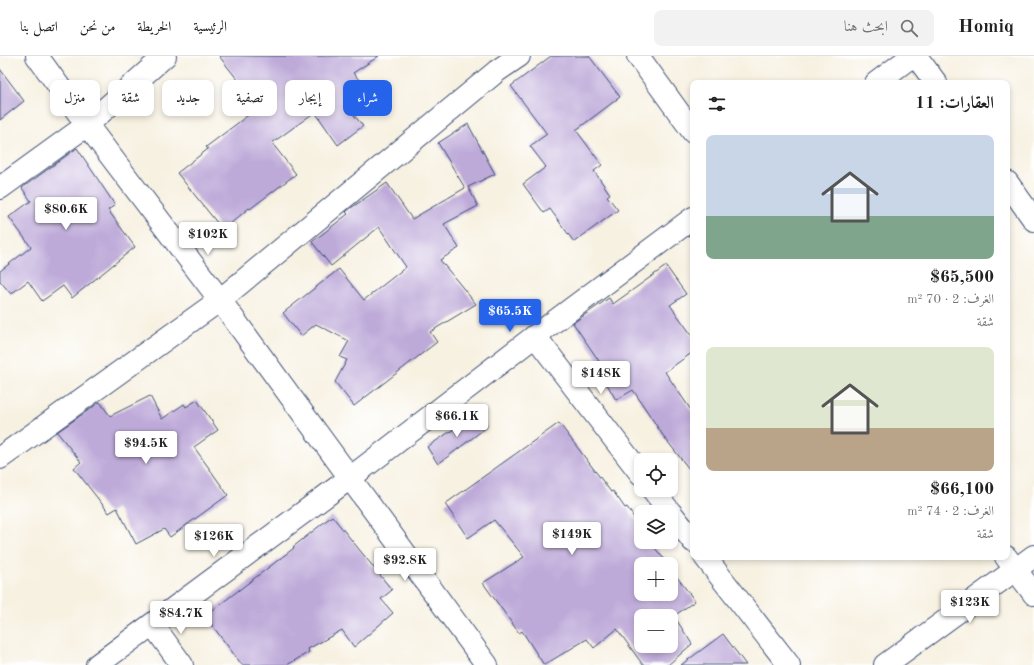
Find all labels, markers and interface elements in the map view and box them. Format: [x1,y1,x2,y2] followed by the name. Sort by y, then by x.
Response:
[654,10,934,46] search box
[898,17,920,39] icon: search
[958,18,1014,37] text: Homiq
[20,20,58,34] text: اتصل بنا
[80,20,115,34] text: من نحن
[137,20,171,34] text: الخريطة
[193,20,227,34] text: الرئيسية
[844,20,888,35] text: ابحث هنا
[50,80,100,116] chip: منزل
[108,80,154,116] chip: شقة
[162,80,214,116] chip: جديد
[222,80,277,116] chip: تصفية
[285,80,335,116] chip: إيجار
[343,80,392,116] chip: شراء
[706,93,728,115] icon: filters
[915,95,994,112] text: العقارات: 11
[814,161,886,233] icon: home
[33,197,99,231] pin: $80.6K
[44,203,88,216] text: $80.6K
[180,222,236,256] pin: $102K
[188,228,228,241] text: $102K
[930,269,994,286] text: $65,500
[907,293,994,306] text: الغرف: 2 · 70 m²
[477,299,543,333] pin: $65.5K
[488,305,532,318] text: $65.5K
[977,316,994,329] text: شقة
[573,361,629,395] pin: $148K
[581,367,621,380] text: $148K
[814,373,886,445] icon: home
[424,404,490,438] pin: $66.1K
[435,410,479,423] text: $66.1K
[113,431,179,465] pin: $94.5K
[124,437,168,450] text: $94.5K
[634,453,678,653] map controls
[634,453,678,497] button: locate
[930,481,994,498] text: $66,100
[634,505,678,549] button: layers
[907,505,994,518] text: الغرف: 2 · 74 m²
[544,522,600,556] pin: $149K
[186,524,242,558] pin: $126K
[552,528,592,541] text: $149K
[977,528,994,541] text: شقة
[194,530,234,543] text: $126K
[372,548,438,582] pin: $92.8K
[383,554,427,567] text: $92.8K
[634,557,678,601] button: +
[942,590,998,624] pin: $123K
[950,596,990,609] text: $123K
[148,601,214,635] pin: $84.7K
[159,607,203,620] text: $84.7K
[634,609,678,653] button: −

